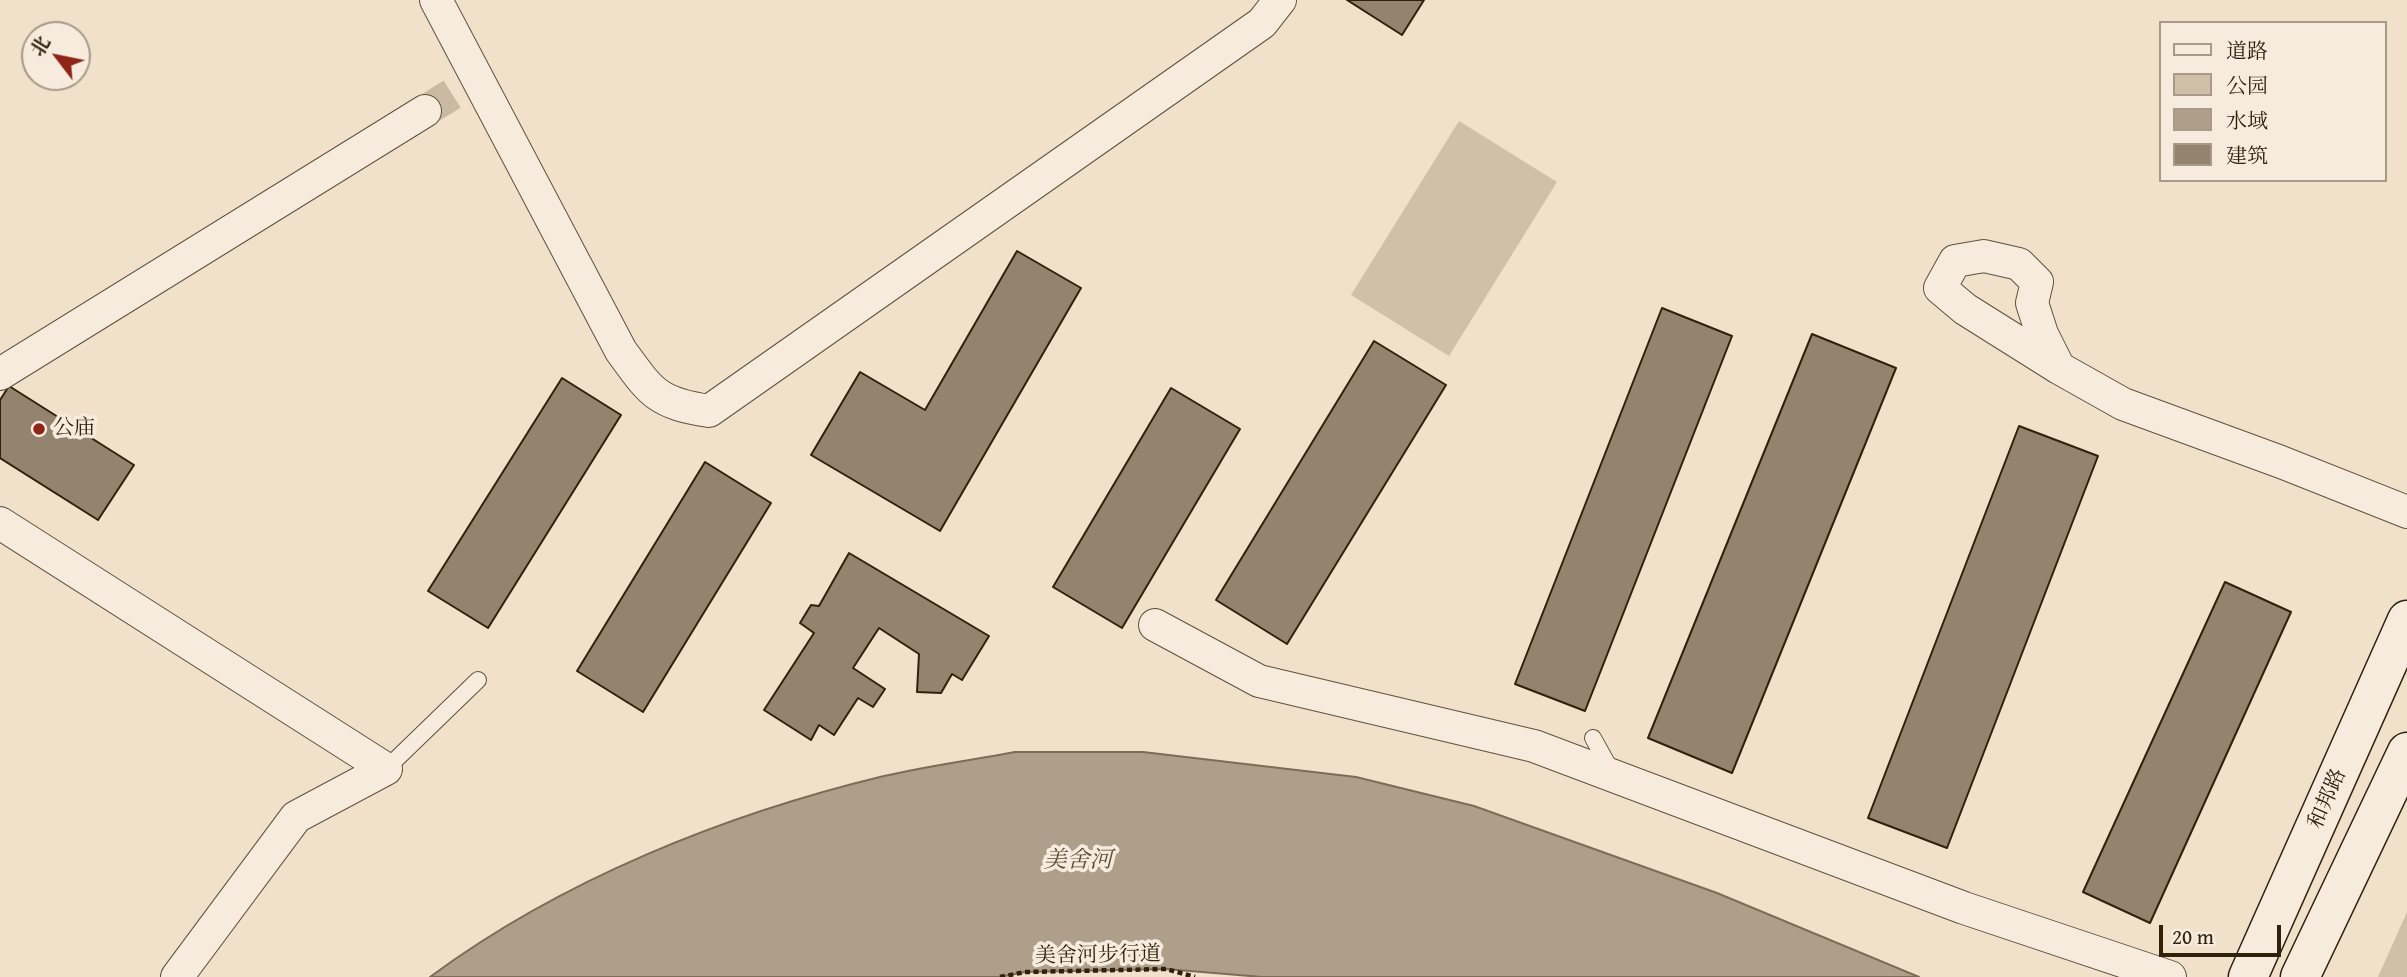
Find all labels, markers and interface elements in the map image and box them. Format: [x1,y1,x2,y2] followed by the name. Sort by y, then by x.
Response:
[21,21,91,91] north arrow
[2158,21,2386,182] legend
[23,30,57,61] text: 北
[2226,35,2268,66] text: 道路
[2226,70,2268,101] text: 公园
[2226,105,2268,136] text: 水域
[2226,140,2268,171] text: 建筑
[53,416,95,442] place label: 公庙
[31,421,47,437] marker: 公庙
[2304,765,2352,833] street label: 和邦路
[1044,847,1112,875] water label: 美舍河
[2162,911,2284,955] scale bar
[2172,921,2214,952] text: 20 m
[1035,942,1161,970] street label: 美舍河步行道

